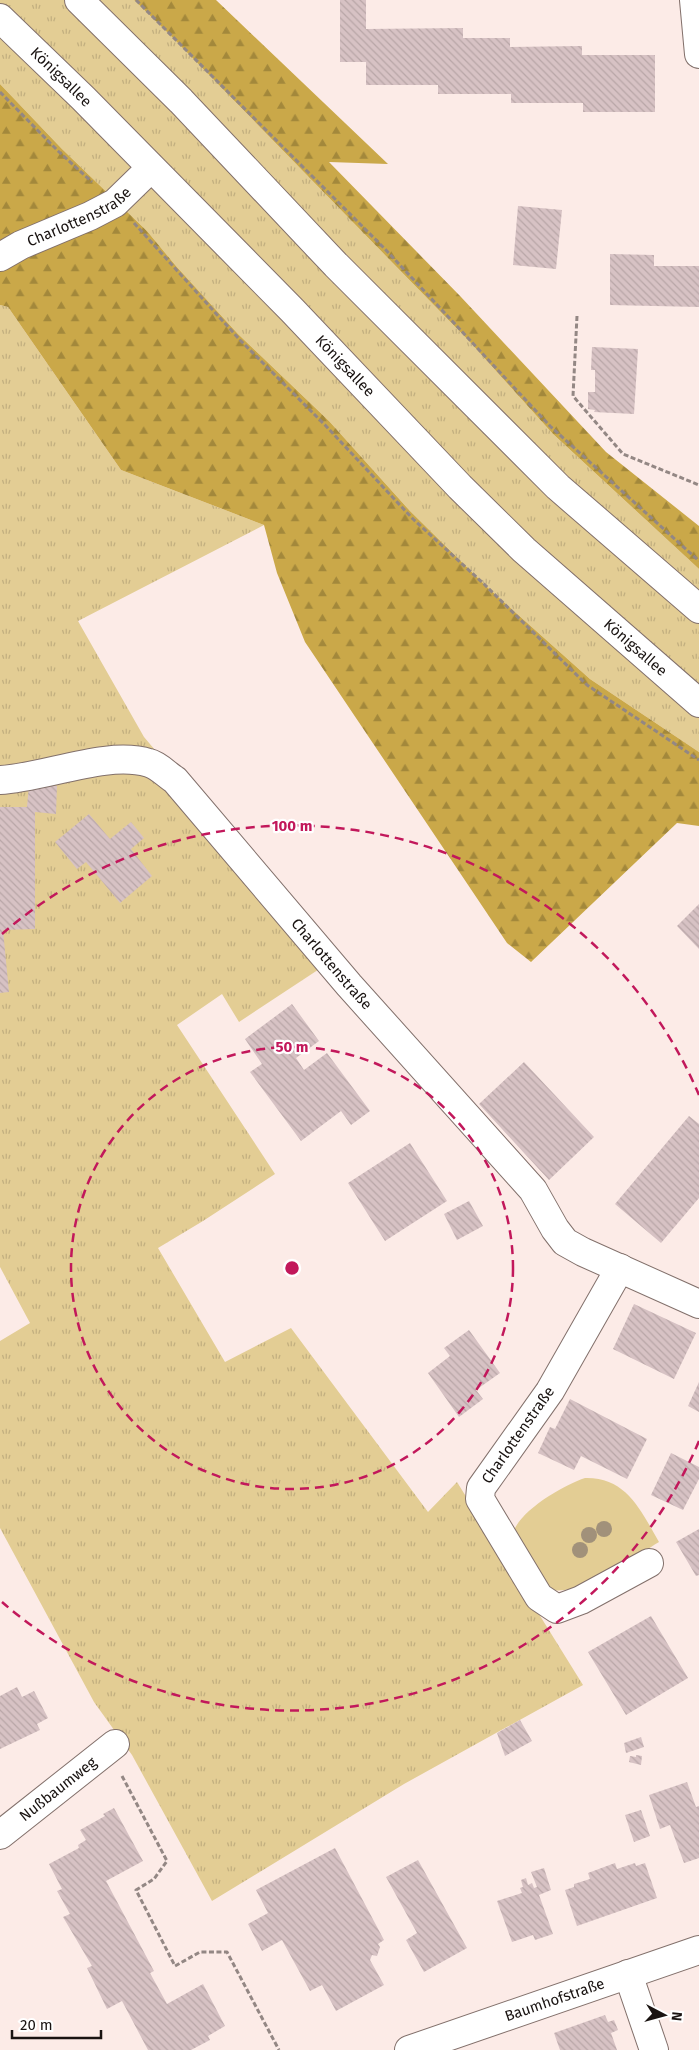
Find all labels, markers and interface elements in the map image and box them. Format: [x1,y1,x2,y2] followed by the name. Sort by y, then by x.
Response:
[27,43,96,111] street label: Königsallee
[24,183,135,250] street label: Charlottenstraße
[312,331,378,400] street label: Königsallee
[600,615,671,680] street label: Königsallee
[272,817,312,835] text: 100 m
[287,915,376,1013] street label: Charlottenstraße
[275,1038,309,1056] text: 50 m
[283,1259,301,1277] centre of rings
[478,1383,558,1487] street label: Charlottenstraße
[16,1753,100,1825] street label: Nußbaumweg
[502,1974,607,2025] street label: Baumhofstraße
[639,1990,689,2040] north arrow
[12,2008,101,2040] scale bar
[667,2011,685,2022] text: N
[20,2016,53,2034] text: 20 m

